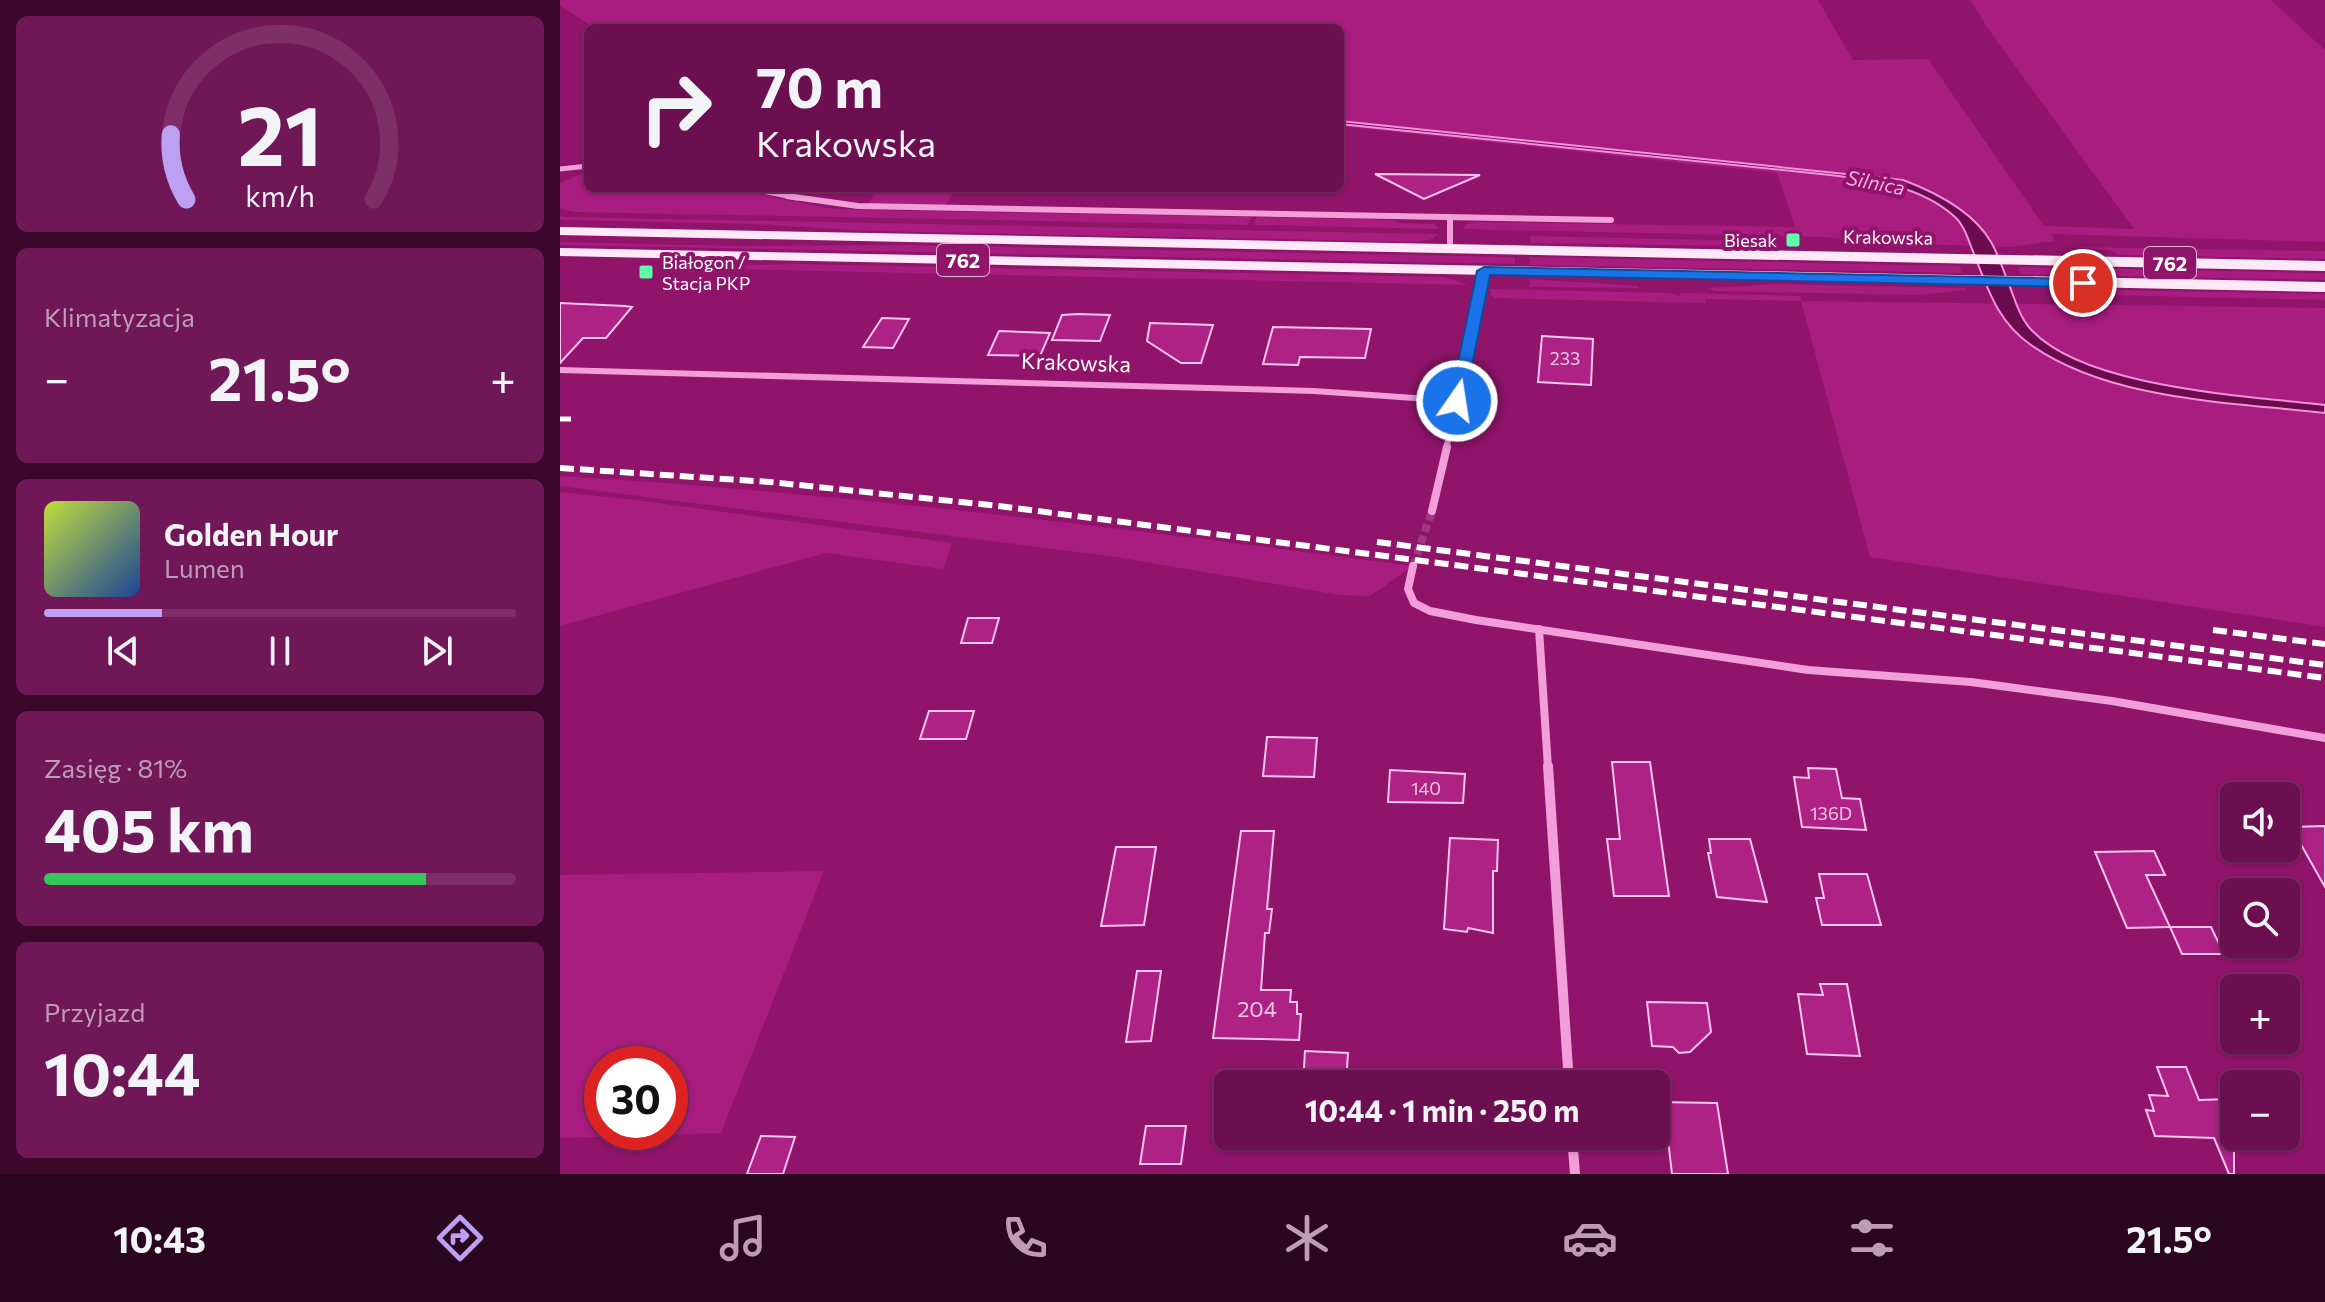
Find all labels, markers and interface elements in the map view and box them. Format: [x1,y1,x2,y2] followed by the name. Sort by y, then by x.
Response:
[756,51,883,120] text: 70 m
[624,56,728,160] icon: right
[238,80,322,182] text: 21
[756,120,936,164] text: Krakowska
[1845,165,1907,199] water label: Silnica
[245,178,315,213] text: km/h
[1843,225,1933,249] street label: Krakowska
[1724,229,1777,251] place label: Biesak
[1784,231,1802,249] marker: Biesak
[937,244,989,276] road number: 762
[2144,247,2196,279] road number: 762
[2049,249,2117,317] pin
[662,251,750,294] place label: Białogon / Stacja PKP
[2061,261,2105,305] icon: arrive
[637,263,655,281] marker: Białogon / Stacja PKP
[44,301,195,332] text: Klimatyzacja
[208,340,351,413] text: 21.5°
[1021,347,1131,377] street label: Krakowska
[1550,347,1580,369] house number: 233
[44,350,69,404] text: −
[490,350,516,404] text: +
[1415,359,1499,443] position arrow
[164,515,338,552] text: Golden Hour
[164,552,245,583] text: Lumen
[101,629,145,673] icon: previous
[258,629,302,673] icon: pause
[415,629,459,673] icon: next
[44,752,187,783] text: Zasięg · 81%
[1411,777,1441,799] house number: 140
[2220,782,2300,1150] map controls
[2220,782,2300,862] button: sound
[44,791,254,864] text: 405 km
[1810,802,1852,824] house number: 136D
[2220,878,2300,958] button: search
[2220,974,2300,1054] button: +
[1237,995,1277,1022] house number: 204
[44,996,145,1027] text: Przyjazd
[44,1035,201,1108] text: 10:44
[584,1046,688,1150] speed limit sign: 30
[2220,1070,2300,1150] button: −
[1305,1091,1579,1128] text: 10:44 · 1 min · 250 m
[432,1210,488,1266] icon: directions
[715,1210,771,1266] icon: music
[997,1210,1053,1266] icon: phone
[1279,1210,1335,1266] icon: climate
[1562,1210,1618,1266] icon: car
[1844,1210,1900,1266] icon: filters
[113,1216,206,1260] text: 10:43
[2126,1216,2212,1260] text: 21.5°

